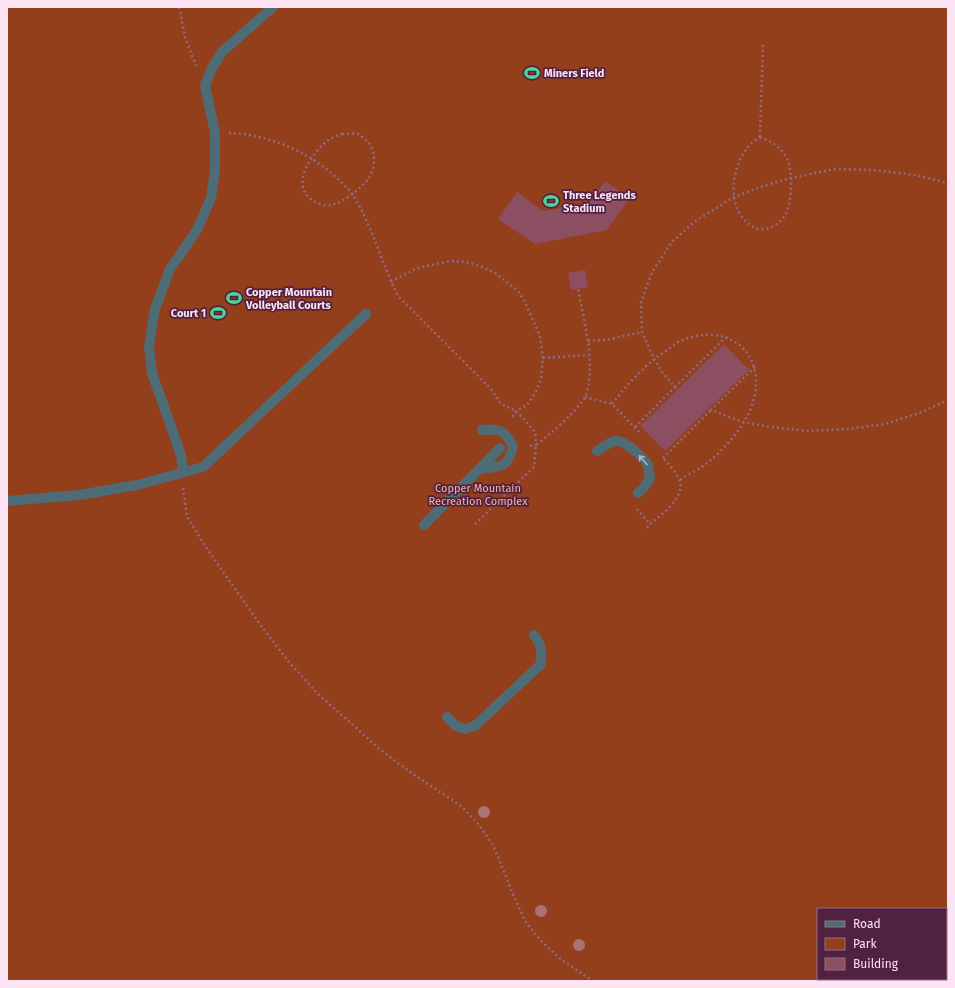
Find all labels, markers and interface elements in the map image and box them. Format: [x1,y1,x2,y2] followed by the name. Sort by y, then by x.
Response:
[523,64,541,82] sports icon: Miners Field
[544,67,604,80] place label: Miners Field
[563,189,636,215] place label: Three Legends Stadium
[542,192,560,210] sports icon: Three Legends Stadium
[245,286,332,312] place label: Copper Mountain Volleyball Courts
[225,289,243,307] sports icon: Copper Mountain Volleyball Courts
[209,304,227,322] sports icon: Court 1
[171,307,206,320] place label: Court 1
[638,455,648,465] one-way arrow
[428,482,528,508] park label: Copper Mountain Recreation Complex
[817,908,947,980] legend
[853,917,881,931] text: Road
[853,937,877,951] text: Park
[853,957,899,971] text: Building

